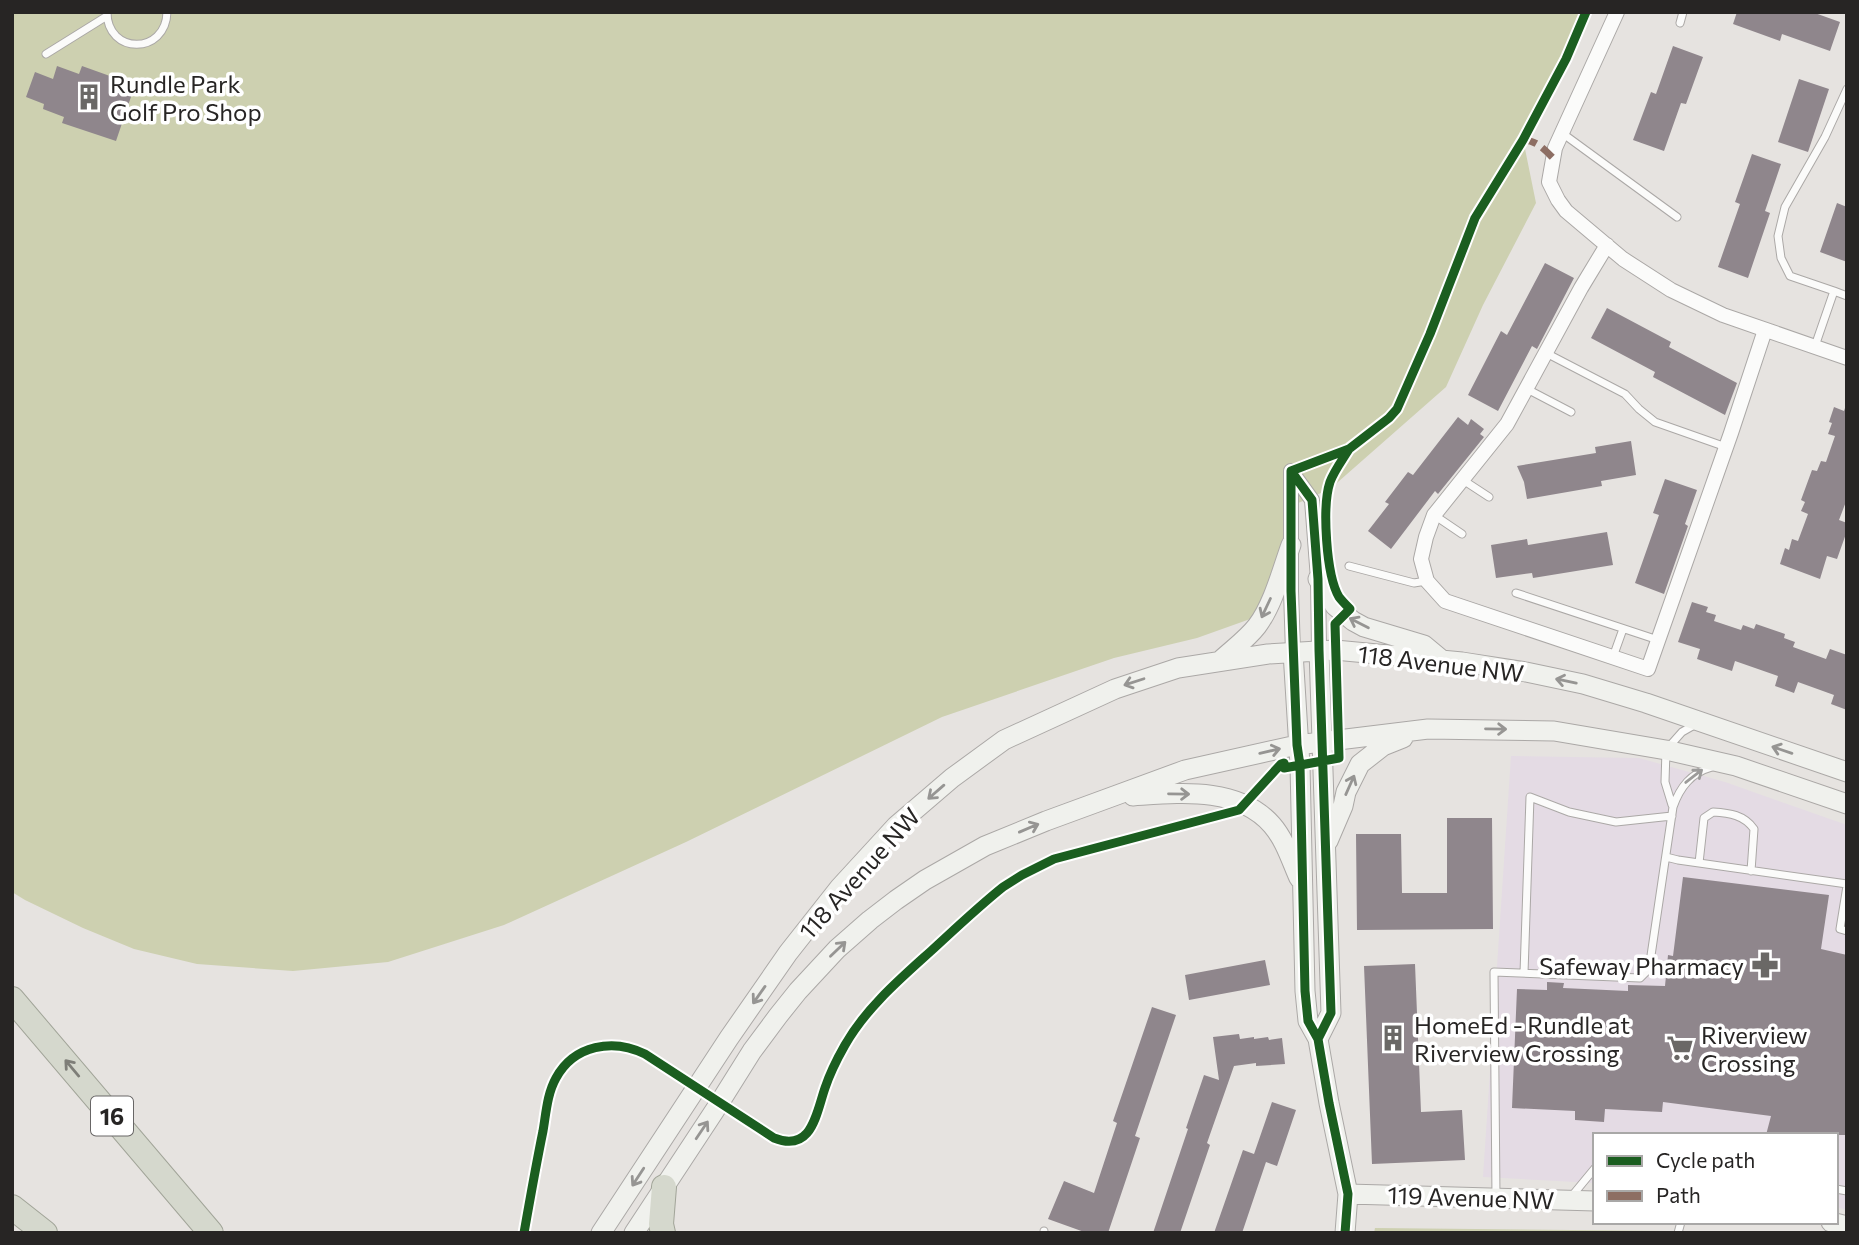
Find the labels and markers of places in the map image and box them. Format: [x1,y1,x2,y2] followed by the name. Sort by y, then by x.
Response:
[110,69,262,126] place label: Rundle Park Golf Pro Shop
[74,82,104,112] building icon: Rundle Park Golf Pro Shop
[1750,950,1780,980] pharmacy icon: Safeway Pharmacy
[1539,951,1744,980] place label: Safeway Pharmacy
[1414,1010,1630,1067] place label: HomeEd - Rundle at Riverview Crossing
[1701,1020,1807,1077] place label: Riverview Crossing
[1378,1023,1408,1053] building icon: HomeEd - Rundle at Riverview Crossing
[1665,1033,1695,1063] supermarket icon: Riverview Crossing

